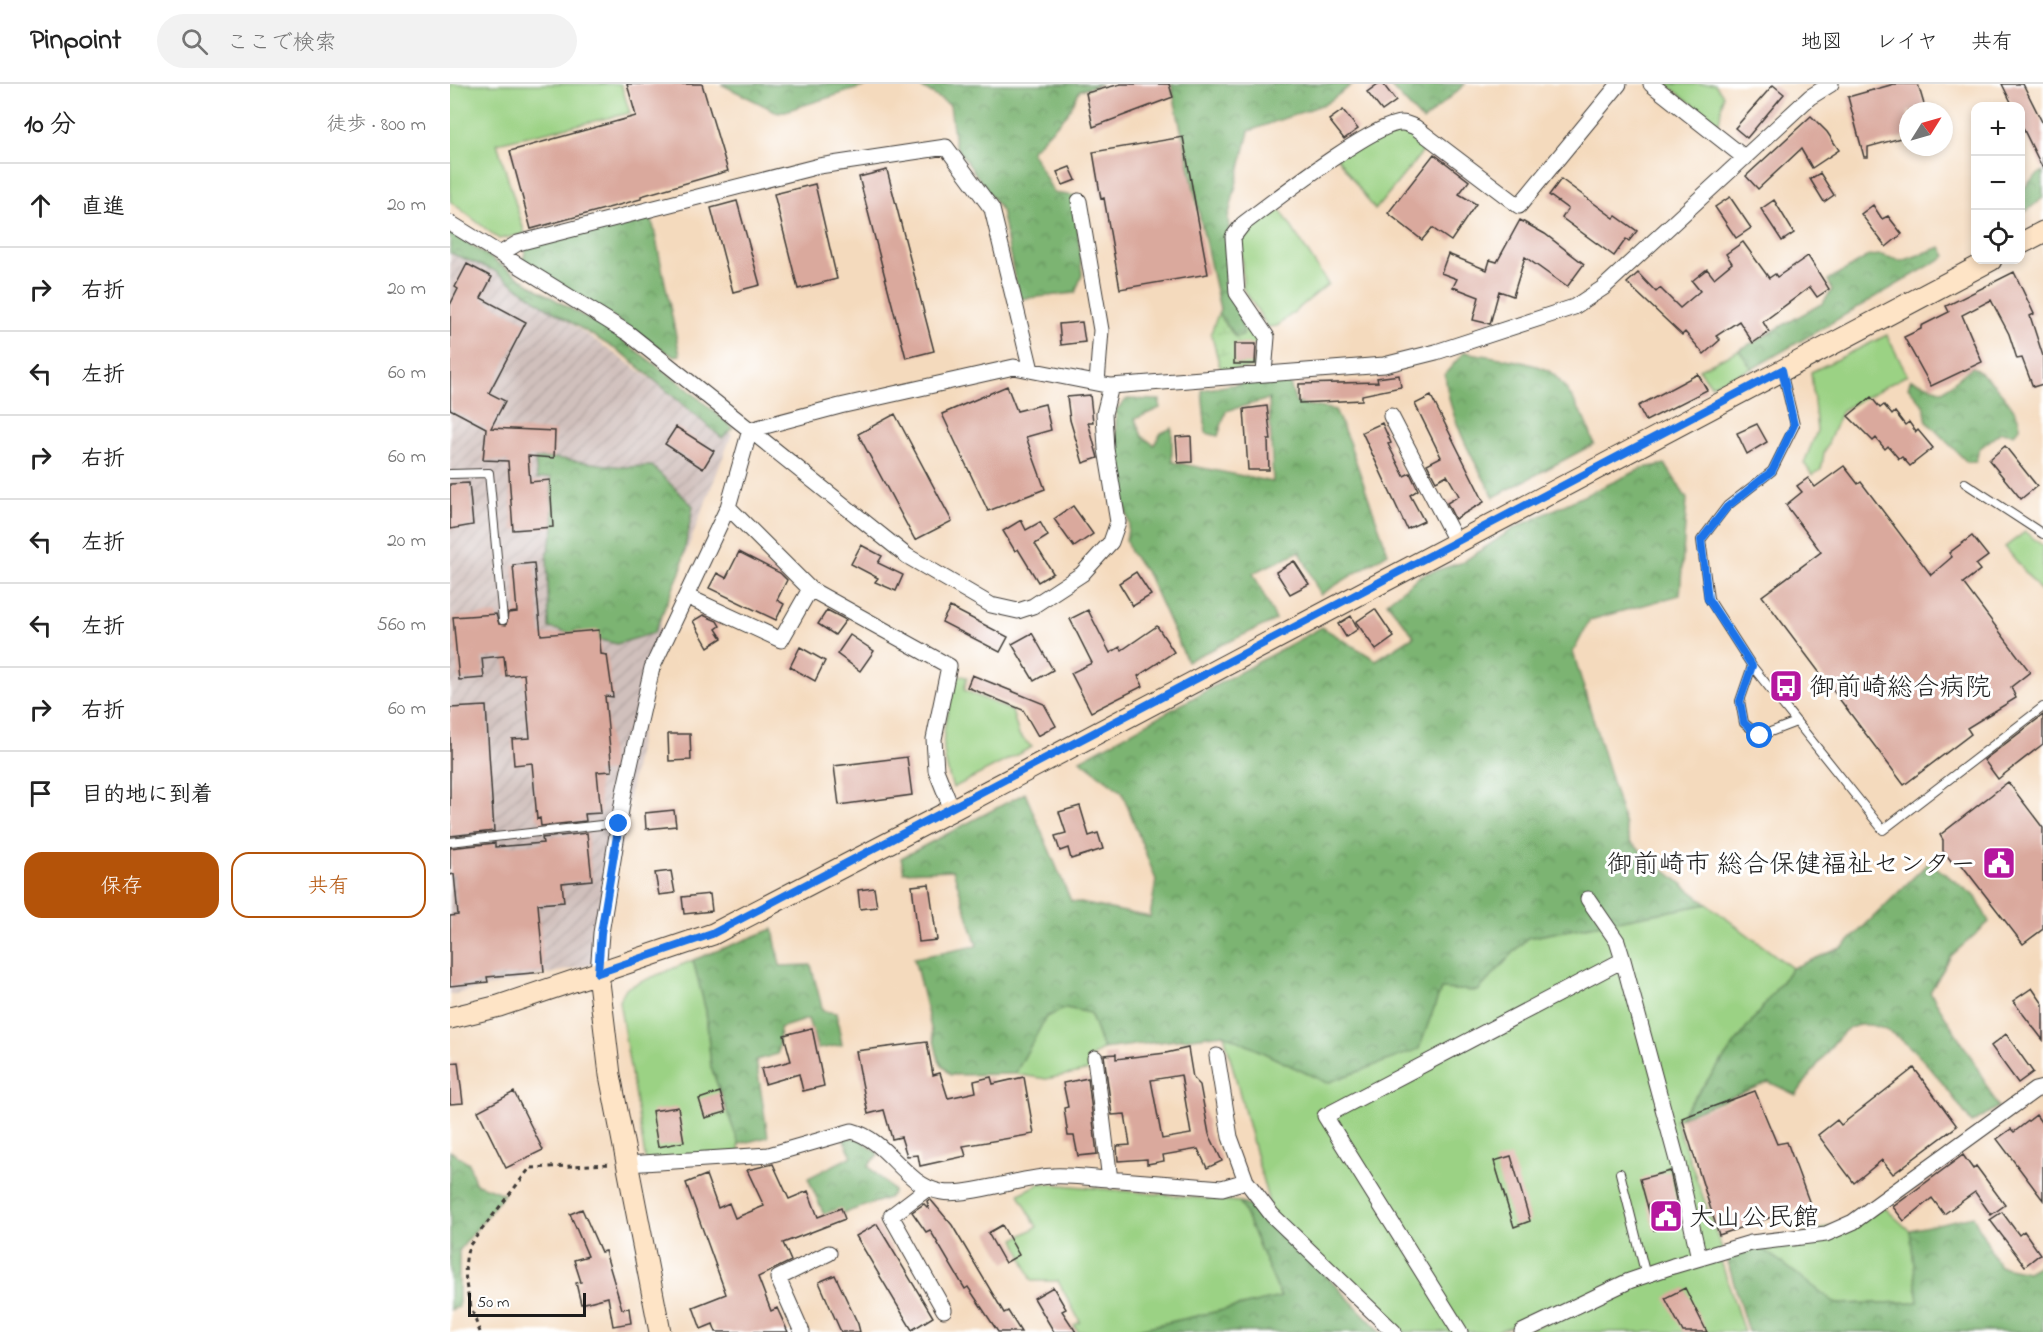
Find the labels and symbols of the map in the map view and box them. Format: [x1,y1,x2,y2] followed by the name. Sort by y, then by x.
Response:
[1899,102,1953,156] north arrow
[1768,668,1804,704] bus stop icon: 御前崎総合病院
[1809,670,1991,708] place label: 御前崎総合病院
[1746,722,1772,748] route start
[605,810,631,836] route end
[1981,845,2017,881] public building icon: 御前崎市 総合保健福祉センター
[1607,847,1976,885] place label: 御前崎市 総合保健福祉センター
[1648,1198,1684,1234] public building icon: 大山公民館
[1689,1200,1819,1238] place label: 大山公民館
[468,1290,586,1318] scale bar

